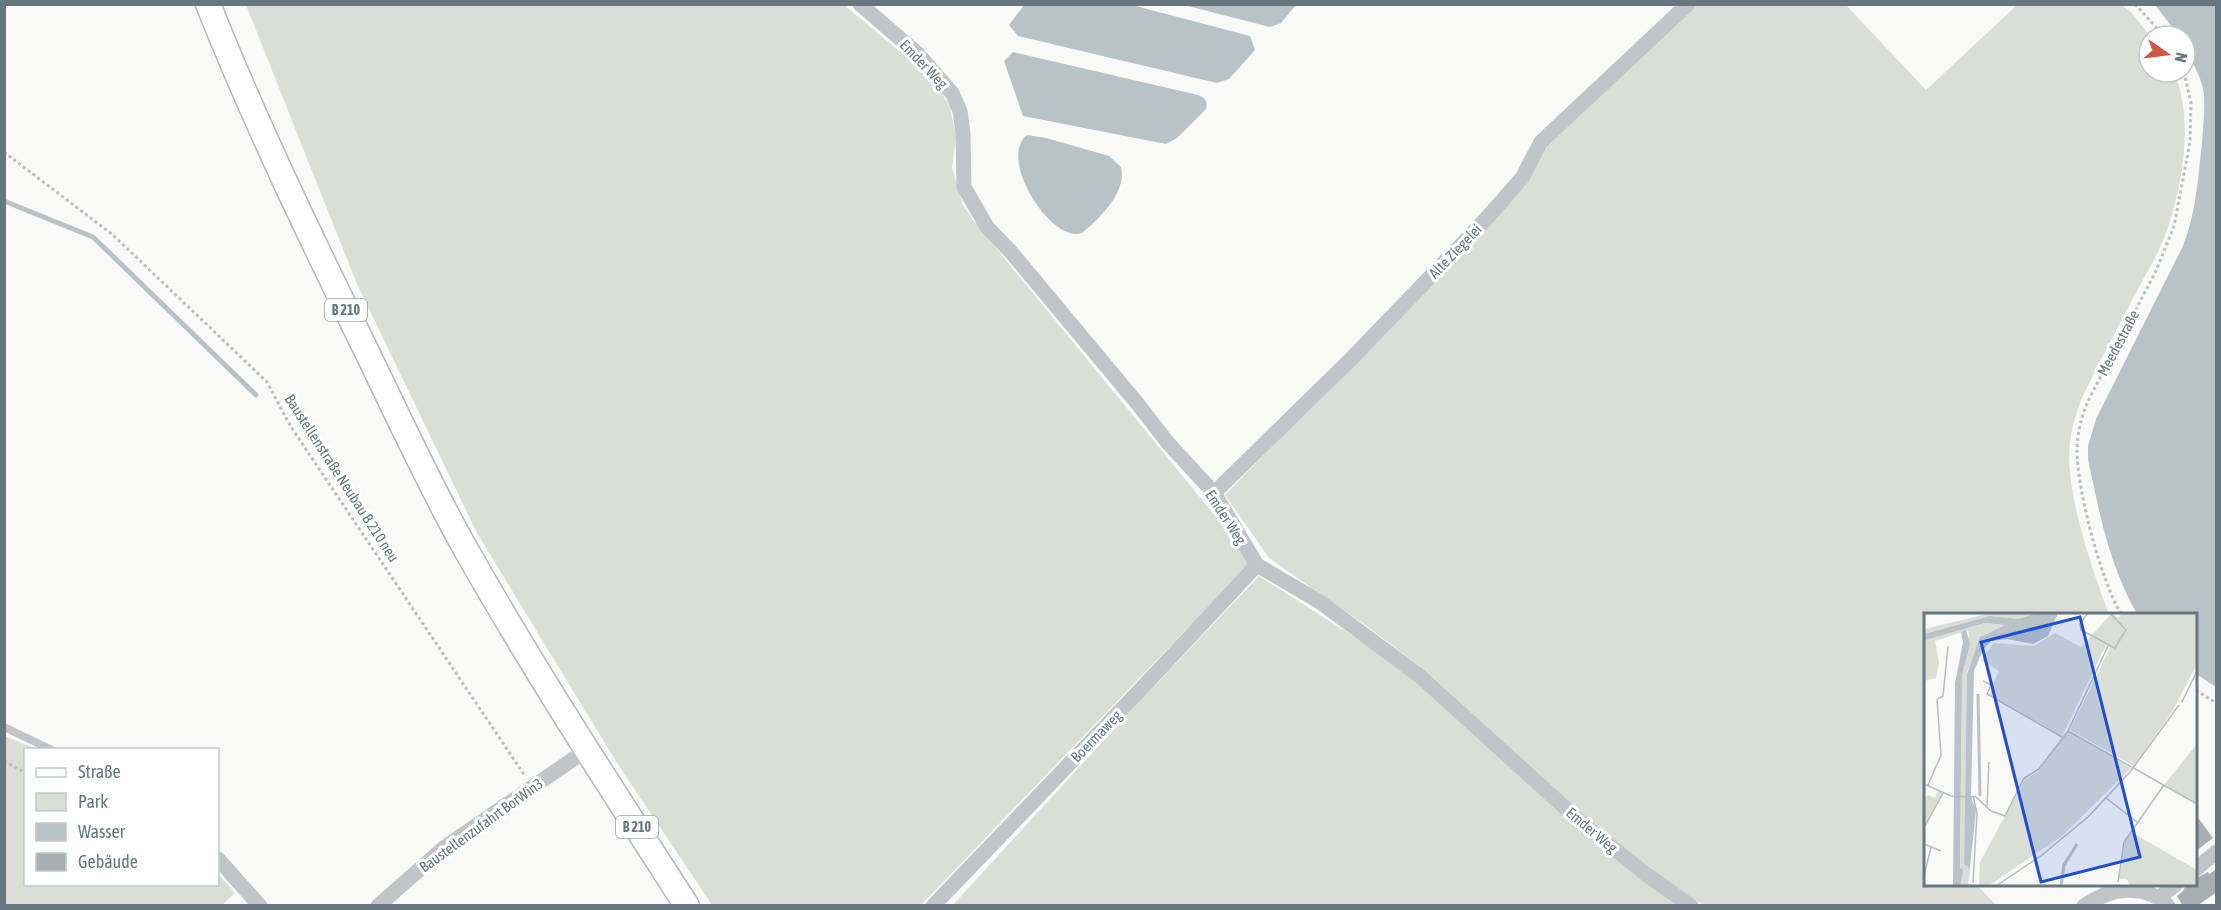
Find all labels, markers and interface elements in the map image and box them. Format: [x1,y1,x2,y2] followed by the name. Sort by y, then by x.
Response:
[2137,24,2197,84] north arrow
[897,36,952,92] street label: Emder Weg
[2172,51,2191,64] text: N
[1425,220,1485,282] street label: Alte Ziegelei
[325,299,367,321] road number: B 210
[2094,307,2142,379] street label: Meedestraße
[281,391,403,565] street label: Baustellenstraße Neubau B 210 neu
[1202,487,1250,548] street label: Emder Weg
[1924,613,2197,886] inset map
[1067,706,1125,765] street label: Boermaweg
[24,748,219,886] legend
[78,761,121,782] text: Straße
[416,775,546,875] street label: Baustellenzufahrt BorWin3
[78,791,108,812] text: Park
[1563,804,1621,857] street label: Emder Weg
[616,816,658,838] road number: B 210
[78,821,126,842] text: Wasser
[78,851,138,872] text: Gebäude

